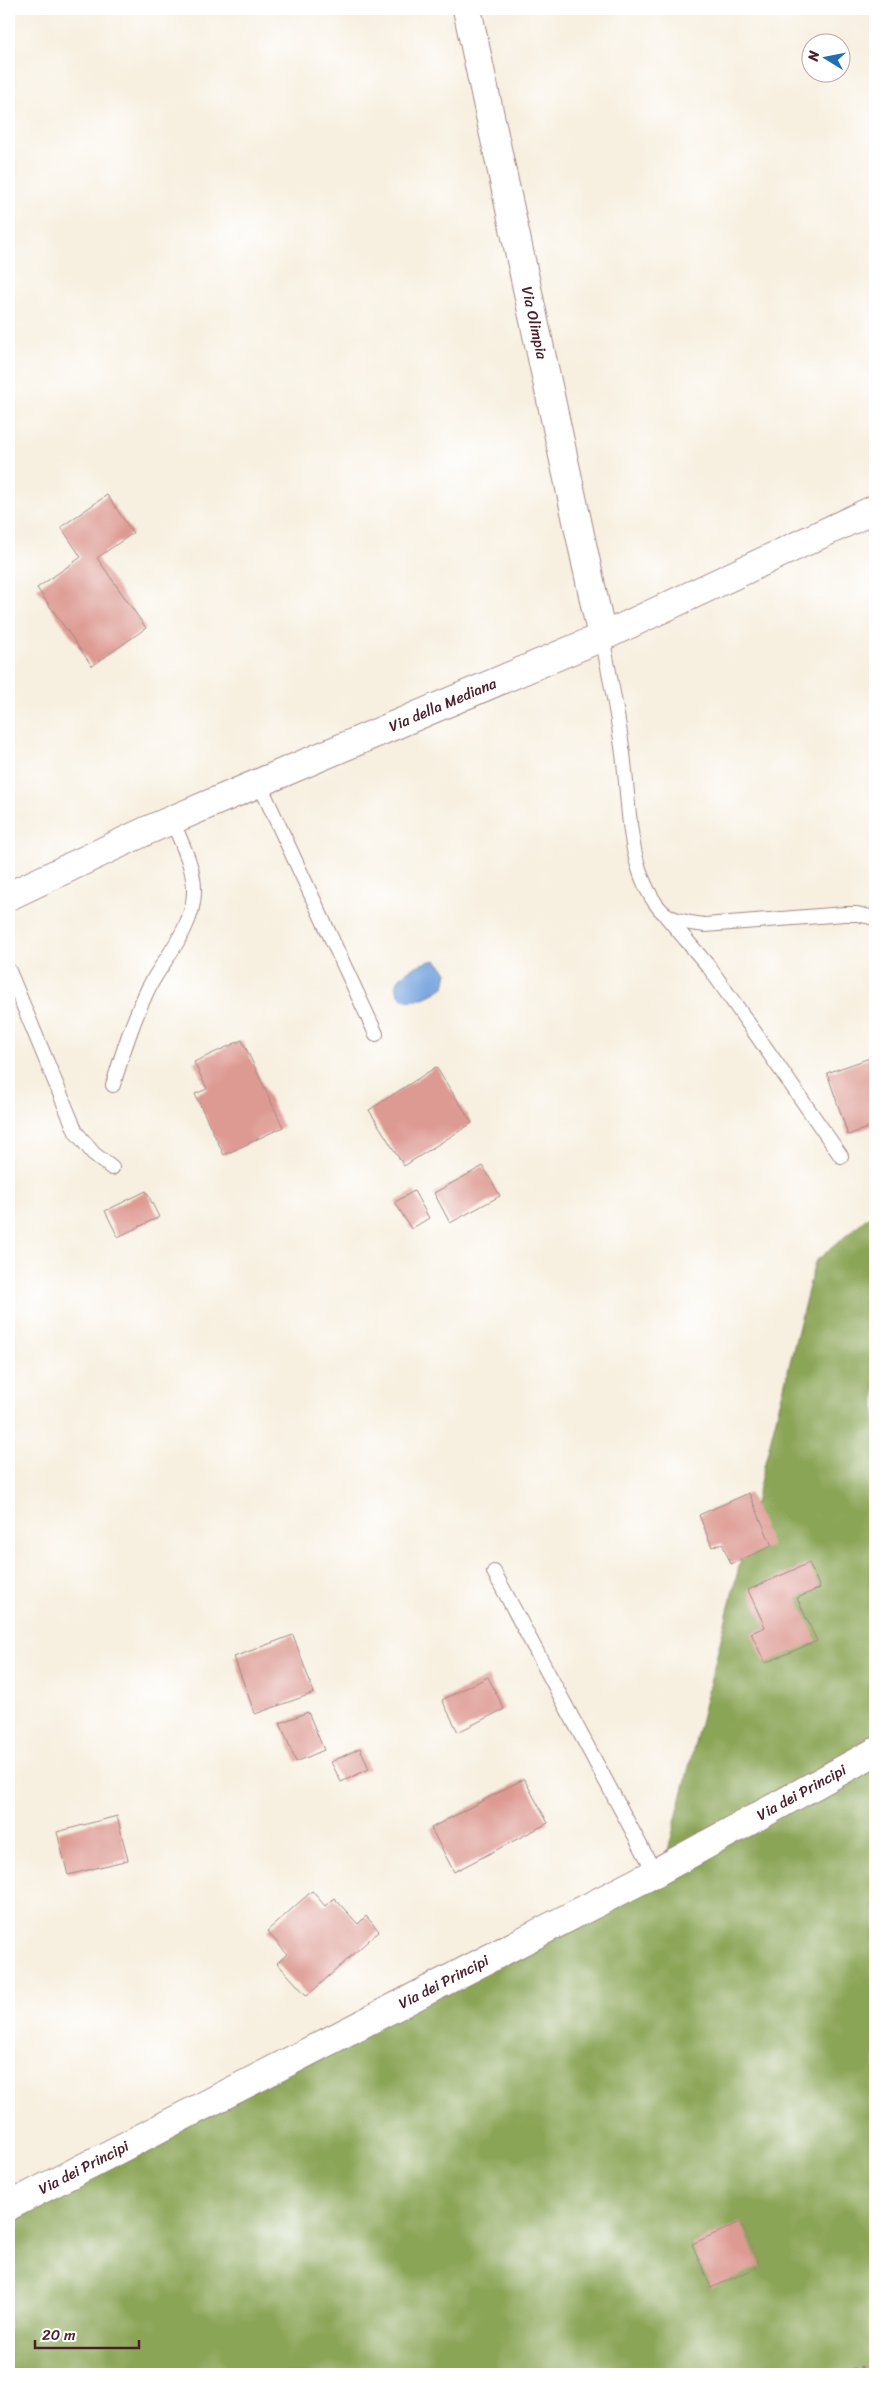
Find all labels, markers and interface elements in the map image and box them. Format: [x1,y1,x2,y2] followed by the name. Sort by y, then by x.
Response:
[802,32,852,82] north arrow
[800,49,827,64] text: N
[514,284,555,362] street label: Via Olimpia
[385,670,501,739] street label: Via della Mediana
[752,1757,852,1828] street label: Via dei Principi
[394,1947,494,2016] street label: Via dei Principi
[34,2133,134,2202] street label: Via dei Principi
[35,2318,139,2350] scale bar
[42,2322,76,2348] text: 20 m

